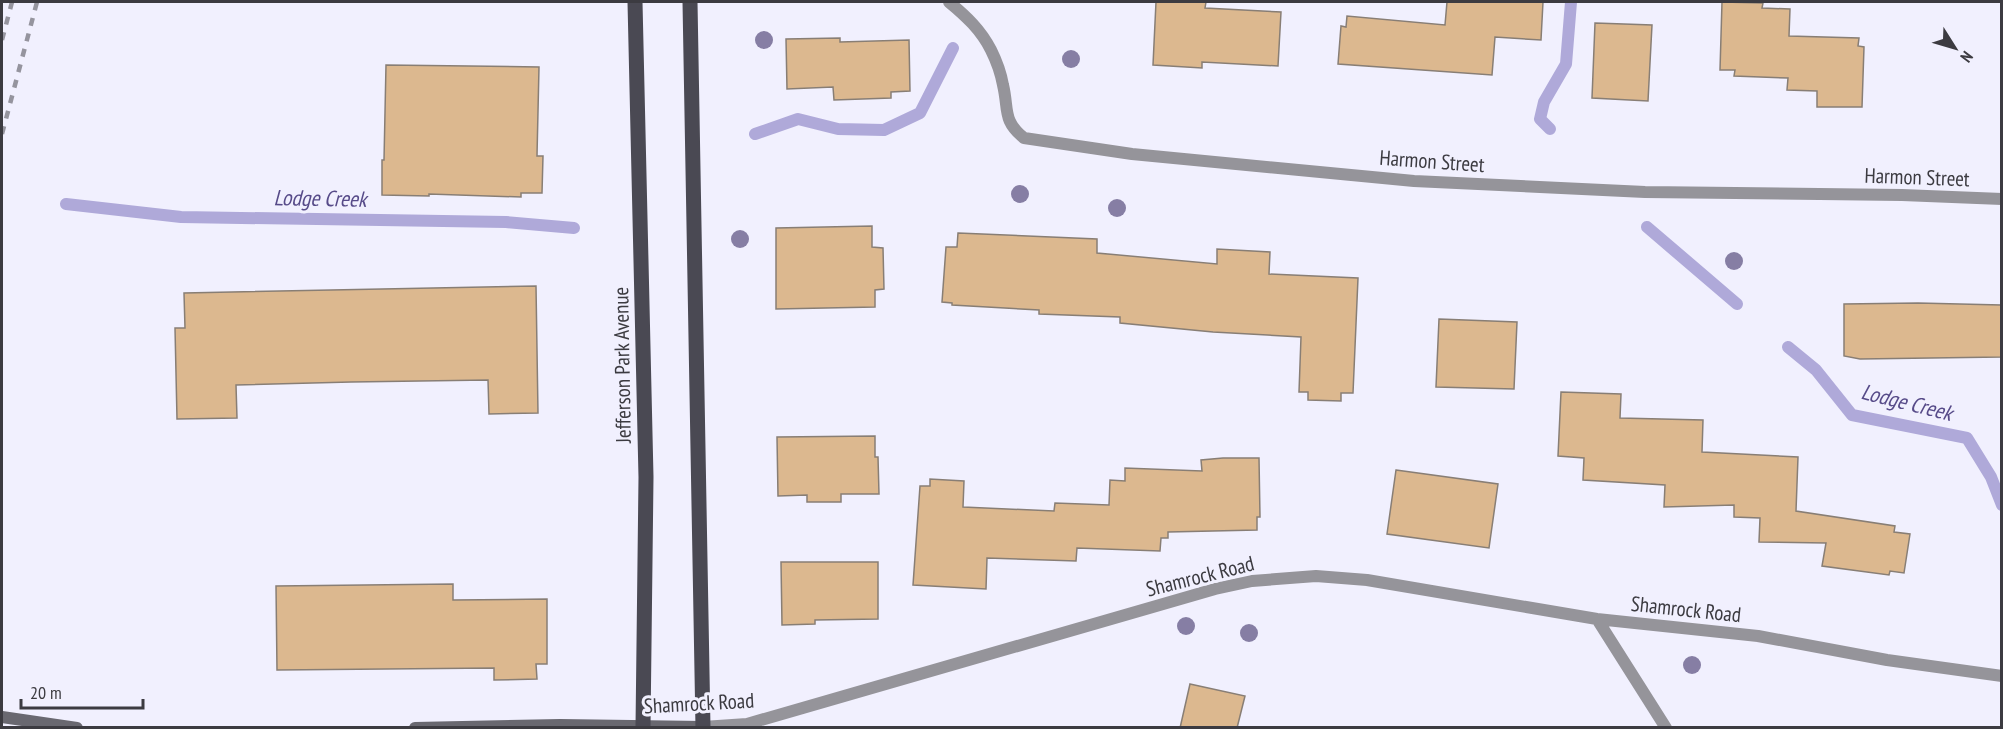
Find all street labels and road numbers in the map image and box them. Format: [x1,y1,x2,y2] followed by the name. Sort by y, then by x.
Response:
[1379,144,1486,178] street label: Harmon Street
[1864,162,1970,192] street label: Harmon Street
[607,287,637,444] street label: Jefferson Park Avenue
[1143,550,1257,602] street label: Shamrock Road
[1630,590,1742,628] street label: Shamrock Road
[643,687,755,719] street label: Shamrock Road

